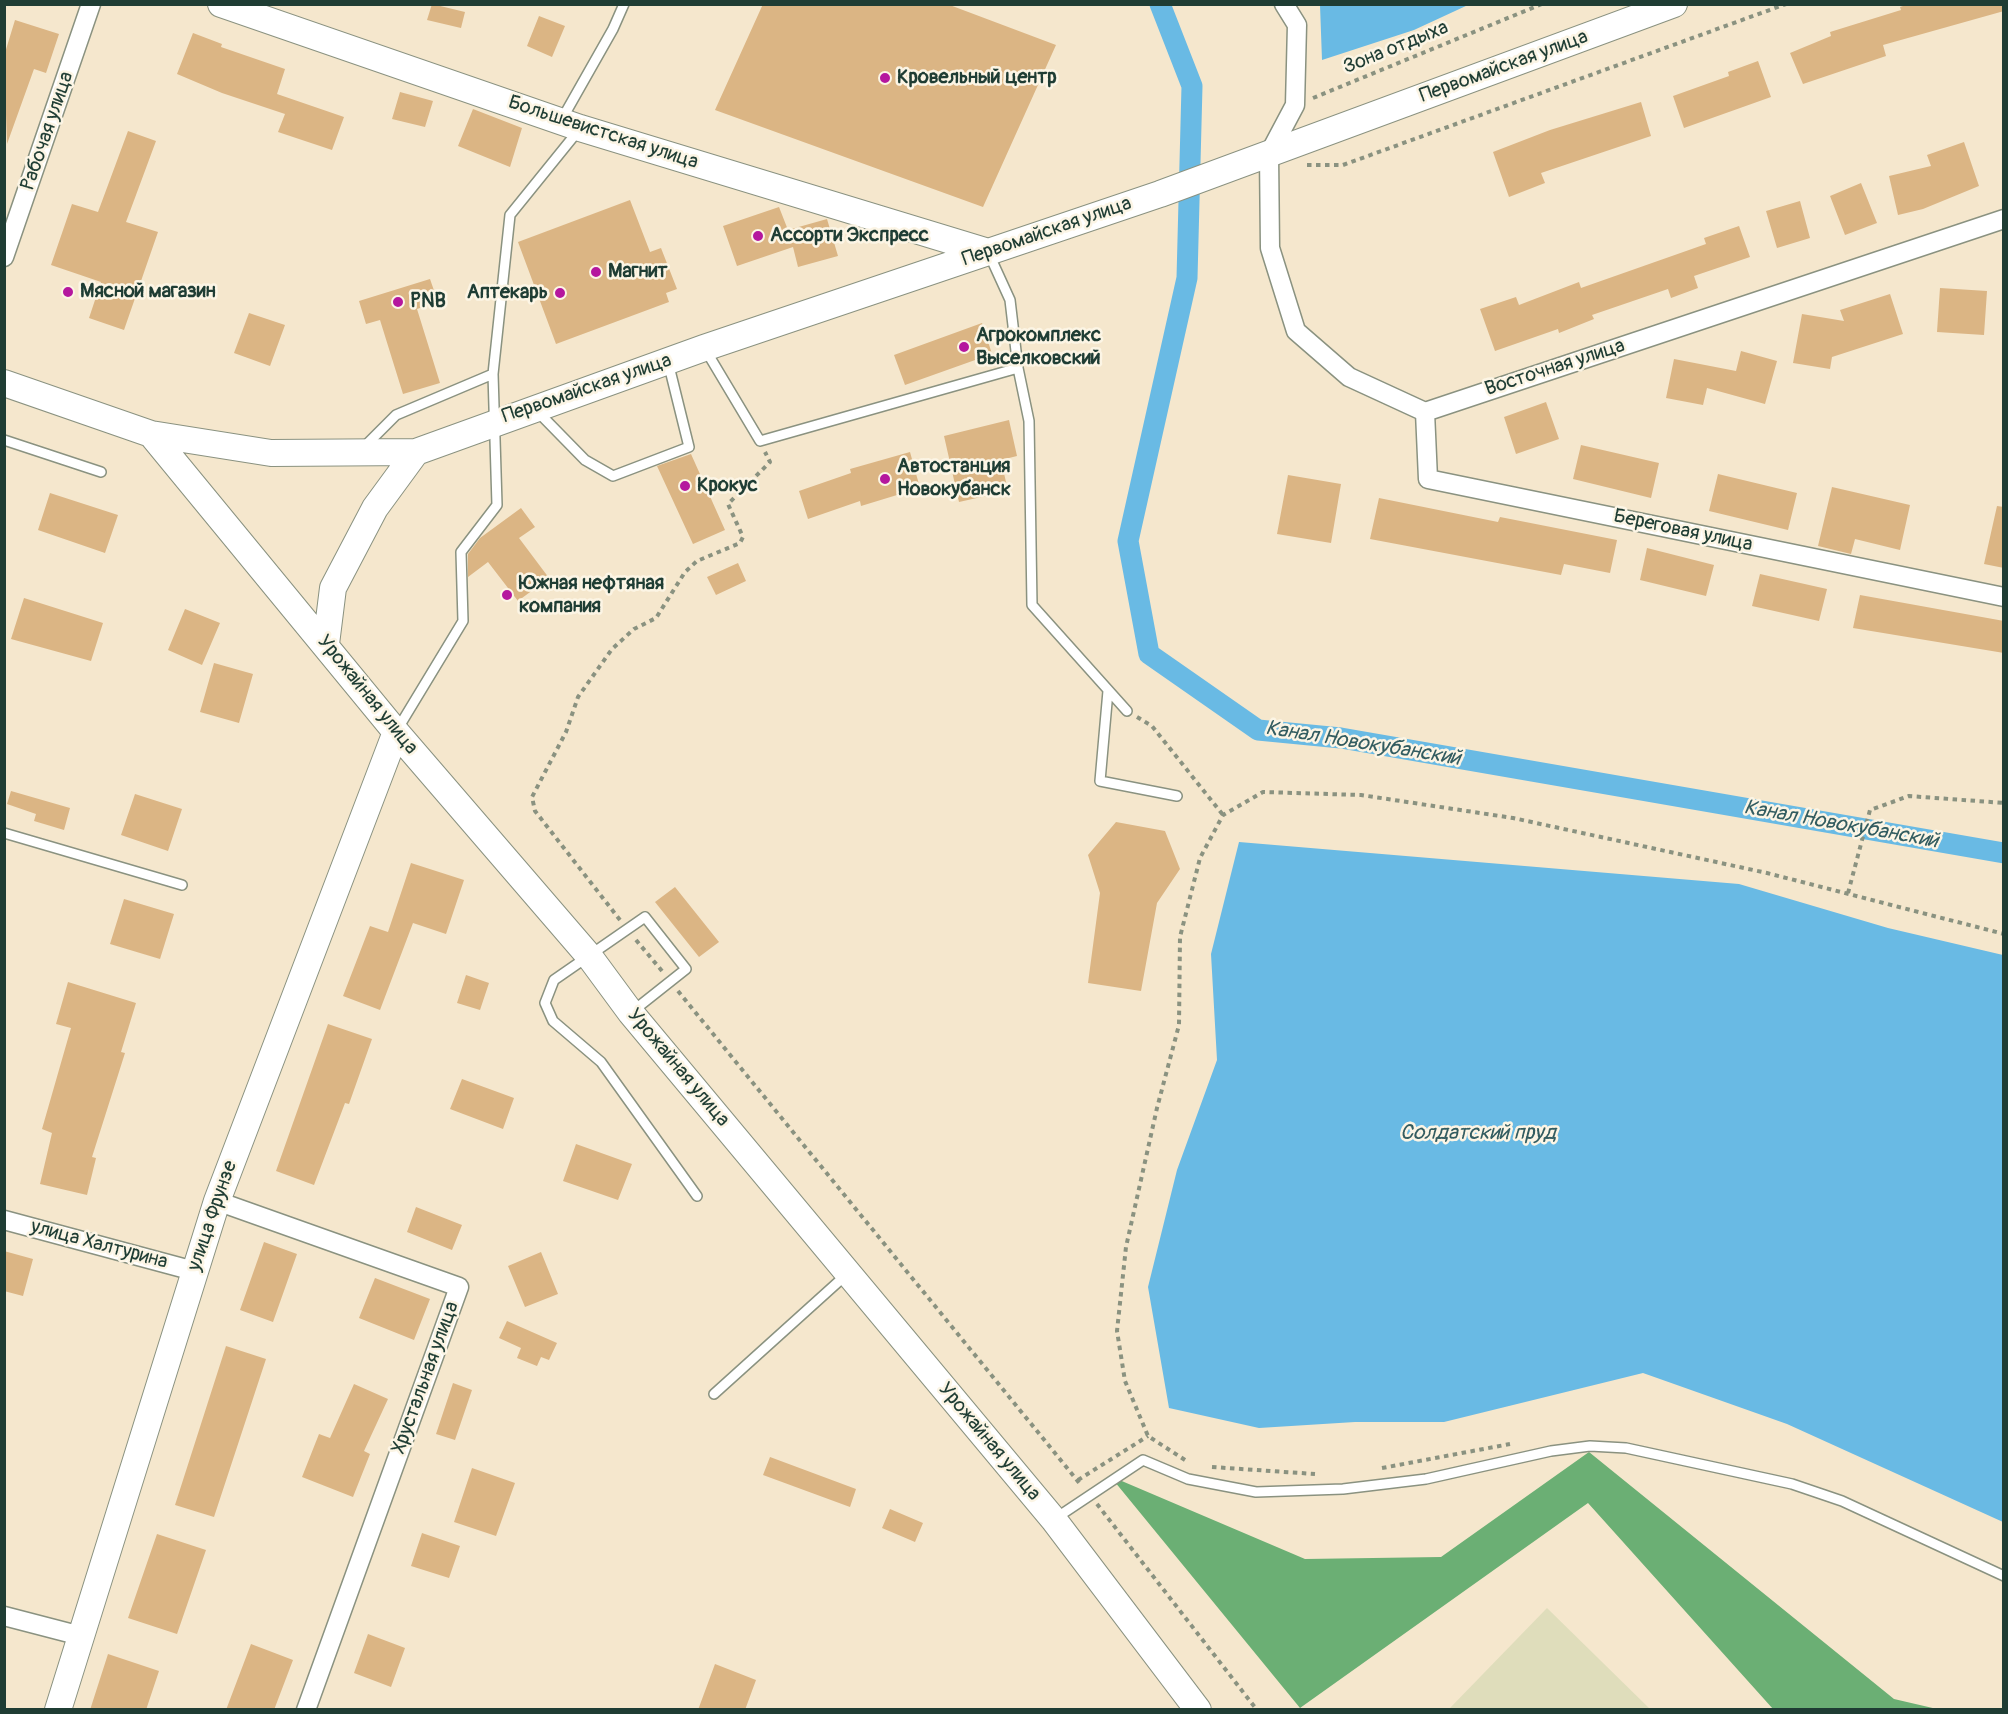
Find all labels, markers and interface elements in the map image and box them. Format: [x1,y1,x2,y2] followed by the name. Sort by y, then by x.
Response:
[1340,16,1452,80] street label: Зона отдыха
[1417,25,1591,109] street label: Первомайская улица
[897,66,1057,90] place label: Кровельный центр
[17,69,79,193] street label: Рабочая улица
[878,71,892,85] marker: Кровельный центр
[505,91,701,175] street label: Большевистская улица
[959,192,1135,272] street label: Первомайская улица
[770,224,929,248] place label: Ассорти Экспресс
[751,229,765,243] marker: Ассорти Экспресс
[608,260,667,284] place label: Магнит
[589,265,603,279] marker: Магнит
[80,280,216,304] place label: Мясной магазин
[467,281,548,305] place label: Аптекарь
[61,285,75,299] marker: Мясной магазин
[553,286,567,300] marker: Аптекарь
[410,290,446,314] place label: PNB
[391,295,405,309] marker: PNB
[976,324,1101,371] place label: Агрокомплекс Выселковский
[1482,334,1628,402] street label: Восточная улица
[957,340,971,354] marker: Агрокомплекс Выселковский
[499,349,675,429] street label: Первомайская улица
[897,455,1011,502] place label: Автостанция Новокубанск
[878,472,892,486] marker: Автостанция Новокубанск
[697,474,758,498] place label: Крокус
[678,479,692,493] marker: Крокус
[1611,505,1755,557] street label: Береговая улица
[519,572,664,619] place label: Южная нефтяная компания
[500,588,514,602] marker: Южная нефтяная компания
[312,630,422,760] street label: Урожайная улица
[1264,716,1462,772] water label: Канал Новокубанский
[1742,795,1940,855] water label: Канал Новокубанский
[622,1004,734,1132] street label: Урожайная улица
[1400,1121,1556,1147] water label: Солдатский пруд
[183,1158,243,1274] street label: улица Фрунзе
[28,1215,170,1275] street label: улица Халтурина
[387,1299,465,1457] street label: Хрустальная улица
[933,1378,1045,1506] street label: Урожайная улица

